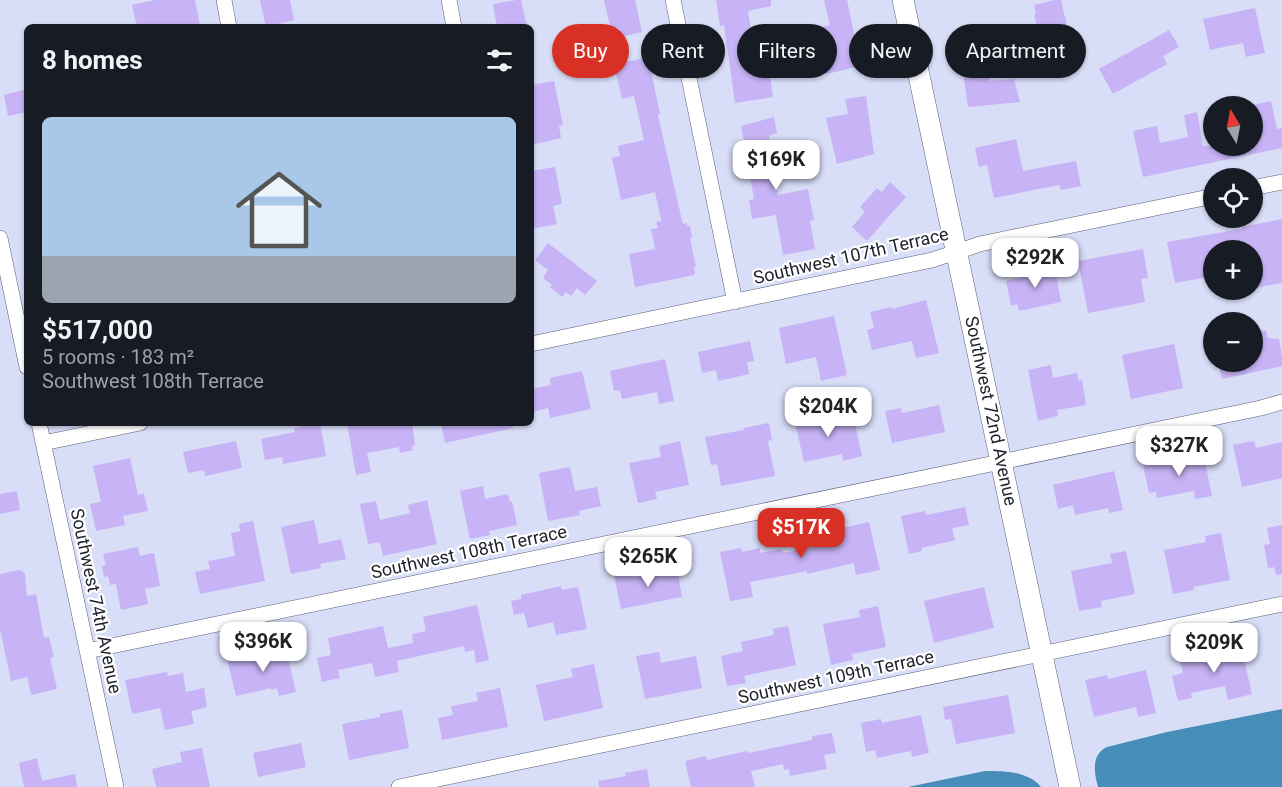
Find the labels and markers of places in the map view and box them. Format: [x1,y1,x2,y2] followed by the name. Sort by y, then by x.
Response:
[734,140,818,191] pin: $169K
[993,238,1077,289] pin: $292K
[786,387,870,438] pin: $204K
[1137,426,1221,477] pin: $327K
[759,508,843,559] pin: $517K
[606,537,690,588] pin: $265K
[221,622,305,673] pin: $396K
[1172,623,1256,674] pin: $209K

